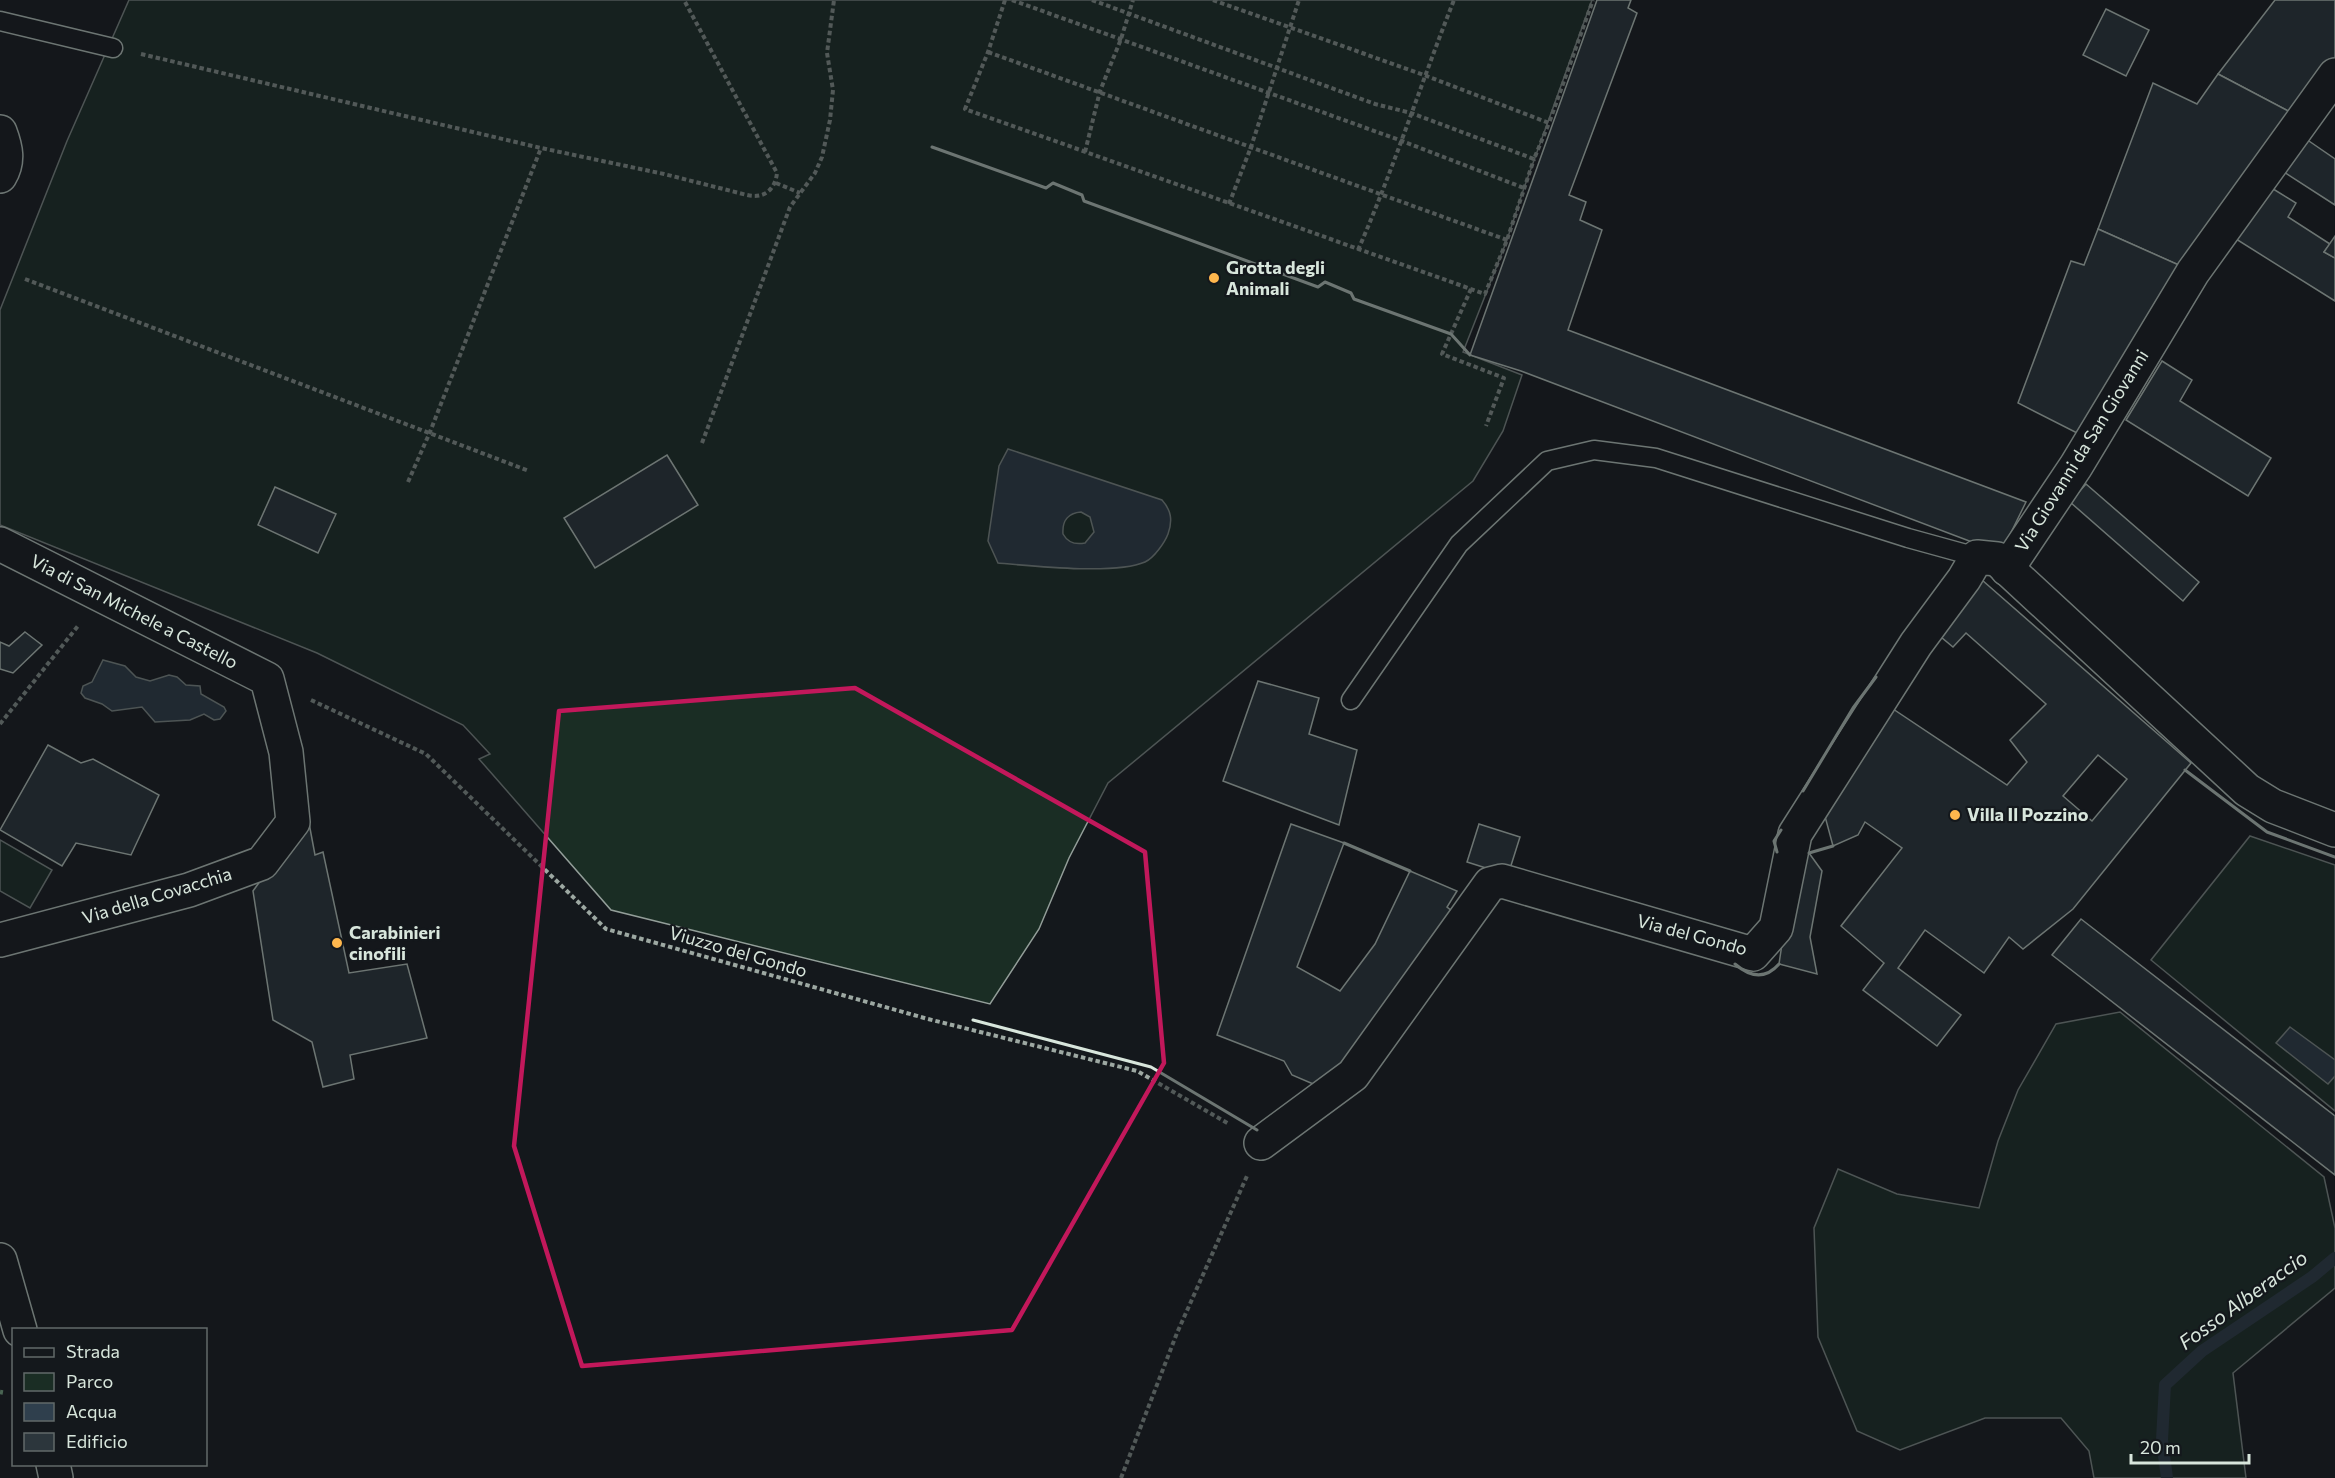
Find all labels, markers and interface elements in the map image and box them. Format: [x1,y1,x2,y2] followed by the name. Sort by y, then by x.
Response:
[1226,256,1325,299] place label: Grotta degli Animali
[1207,271,1221,285] marker: Grotta degli Animali
[2010,345,2153,556] street label: Via Giovanni da San Giovanni
[27,549,242,673] street label: Via di San Michele a Castello
[1967,803,2089,825] place label: Villa Il Pozzino
[1948,808,1962,822] marker: Villa Il Pozzino
[79,862,234,928] street label: Via della Covacchia
[1635,909,1750,959] street label: Via del Gondo
[349,921,441,964] place label: Carabinieri cinofili
[667,921,810,981] street label: Viuzzo del Gondo
[330,936,344,950] marker: Carabinieri cinofili
[2173,1244,2311,1354] water label: Fosso Alberaccio
[12,1328,207,1466] legend
[66,1340,120,1362] text: Strada
[66,1370,113,1392] text: Parco
[66,1400,117,1422] text: Acqua
[2131,1427,2250,1465] scale bar
[66,1430,128,1452] text: Edificio
[2140,1436,2181,1458] text: 20 m

